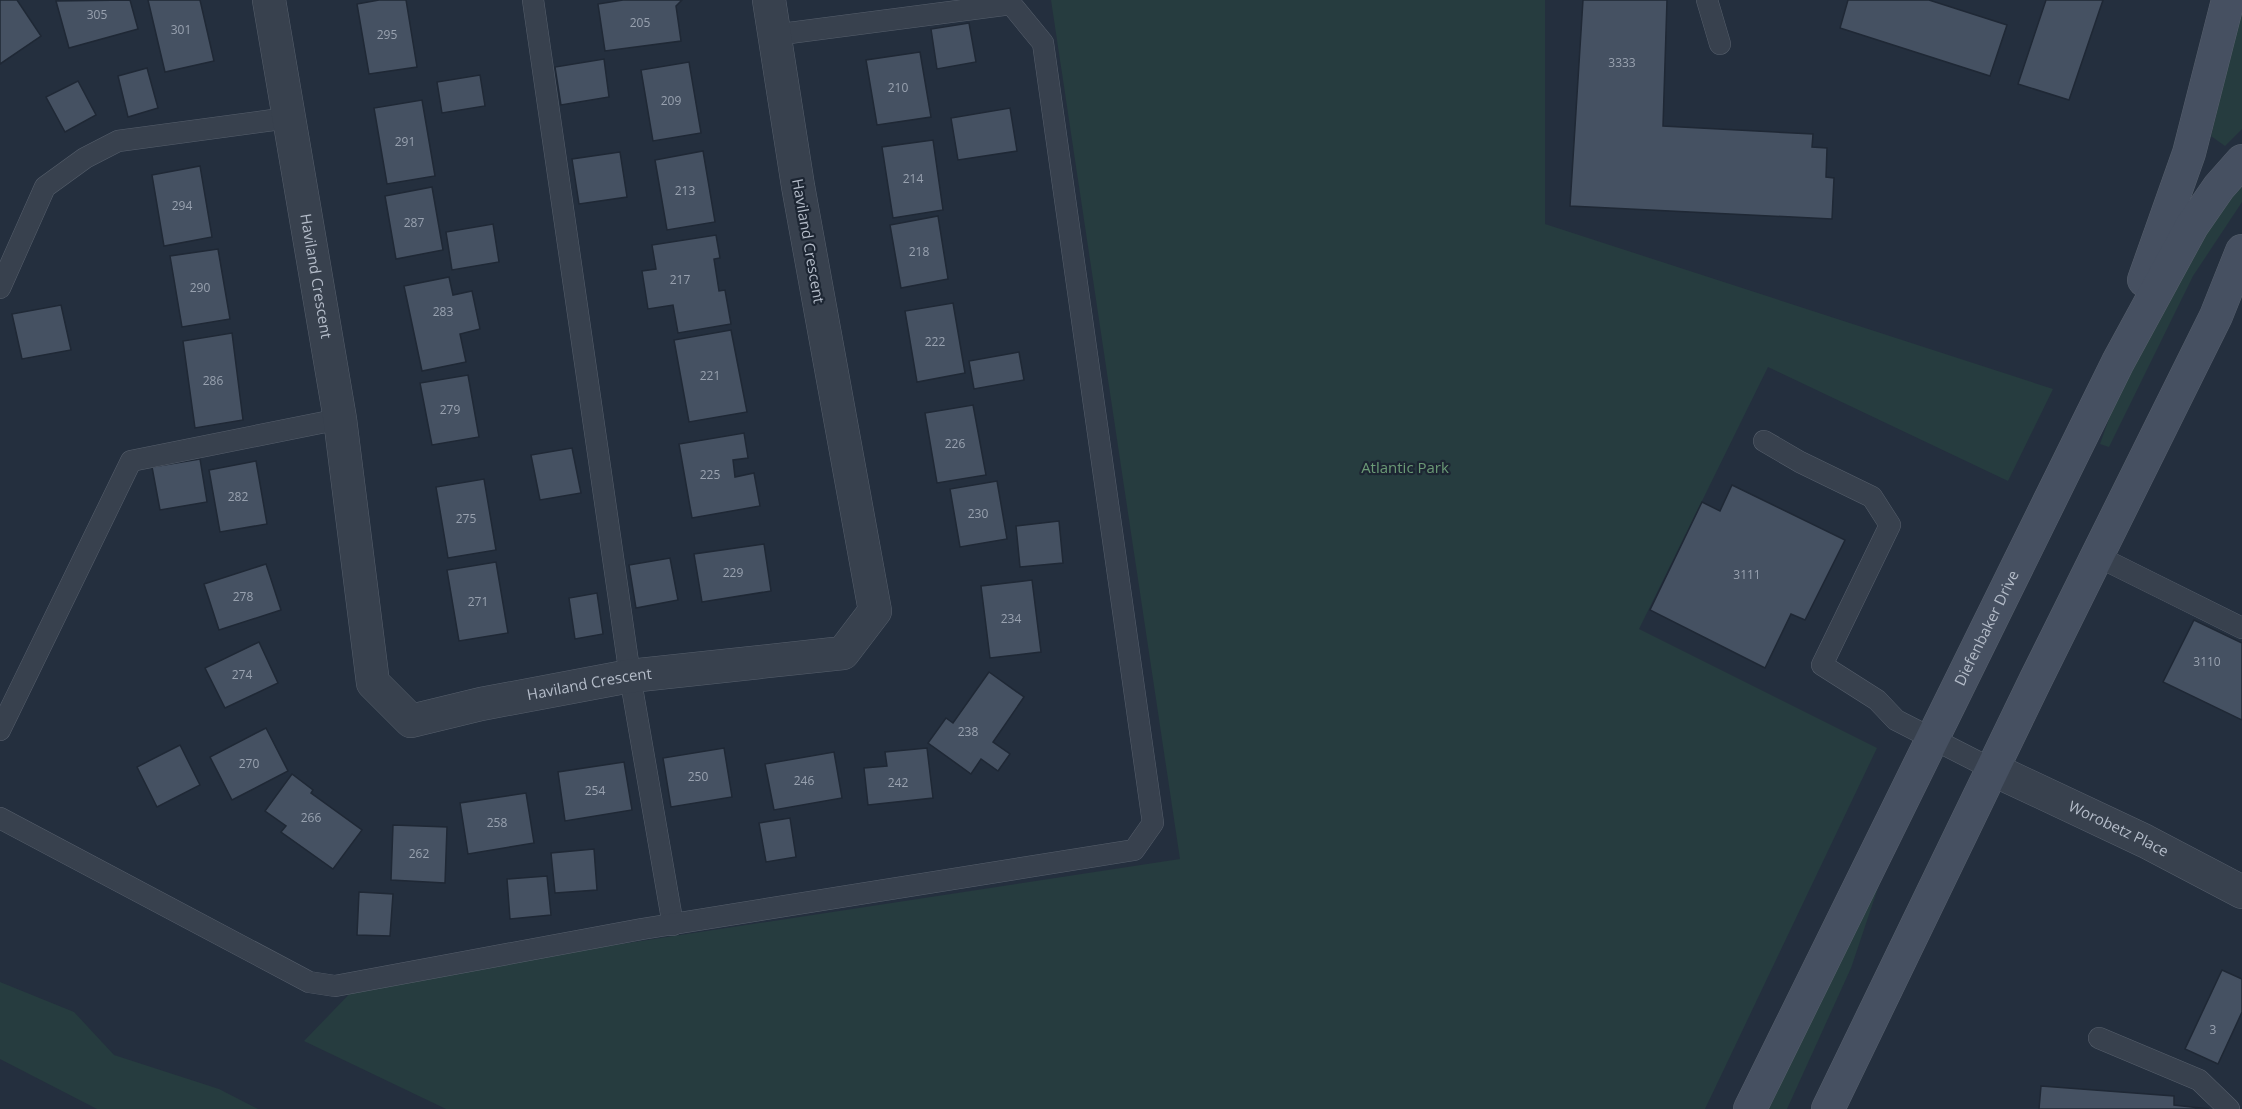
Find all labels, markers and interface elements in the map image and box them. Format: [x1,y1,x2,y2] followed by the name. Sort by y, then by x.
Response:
[87,6,107,23] house number: 305
[630,14,650,31] house number: 205
[171,21,191,38] house number: 301
[377,26,397,43] house number: 295
[1608,54,1636,71] house number: 3333
[888,79,908,96] house number: 210
[661,92,681,109] house number: 209
[395,133,415,150] house number: 291
[903,170,923,187] house number: 214
[788,177,830,305] street label: Haviland Crescent
[675,182,695,199] house number: 213
[172,197,192,214] house number: 294
[296,212,337,340] street label: Haviland Crescent
[404,214,424,231] house number: 287
[909,243,929,260] house number: 218
[670,271,690,288] house number: 217
[190,279,210,296] house number: 290
[433,303,453,320] house number: 283
[925,333,945,350] house number: 222
[700,367,720,384] house number: 221
[203,372,223,389] house number: 286
[440,401,460,418] house number: 279
[945,435,965,452] house number: 226
[1361,457,1449,477] park label: Atlantic Park
[700,466,720,483] house number: 225
[228,488,248,505] house number: 282
[968,505,988,522] house number: 230
[456,510,476,527] house number: 275
[723,564,743,581] house number: 229
[1733,566,1761,583] house number: 3111
[1949,567,2023,689] street label: Diefenbaker Drive
[233,588,253,605] house number: 278
[468,593,488,610] house number: 271
[1001,610,1021,627] house number: 234
[2193,653,2221,670] house number: 3110
[525,663,653,704] street label: Haviland Crescent
[232,666,252,683] house number: 274
[958,723,978,740] house number: 238
[239,755,259,772] house number: 270
[688,768,708,785] house number: 250
[794,772,814,789] house number: 246
[888,774,908,791] house number: 242
[585,782,605,799] house number: 254
[2066,795,2173,861] street label: Worobetz Place
[301,809,321,826] house number: 266
[487,814,507,831] house number: 258
[409,845,429,862] house number: 262
[2210,1021,2217,1038] house number: 3

